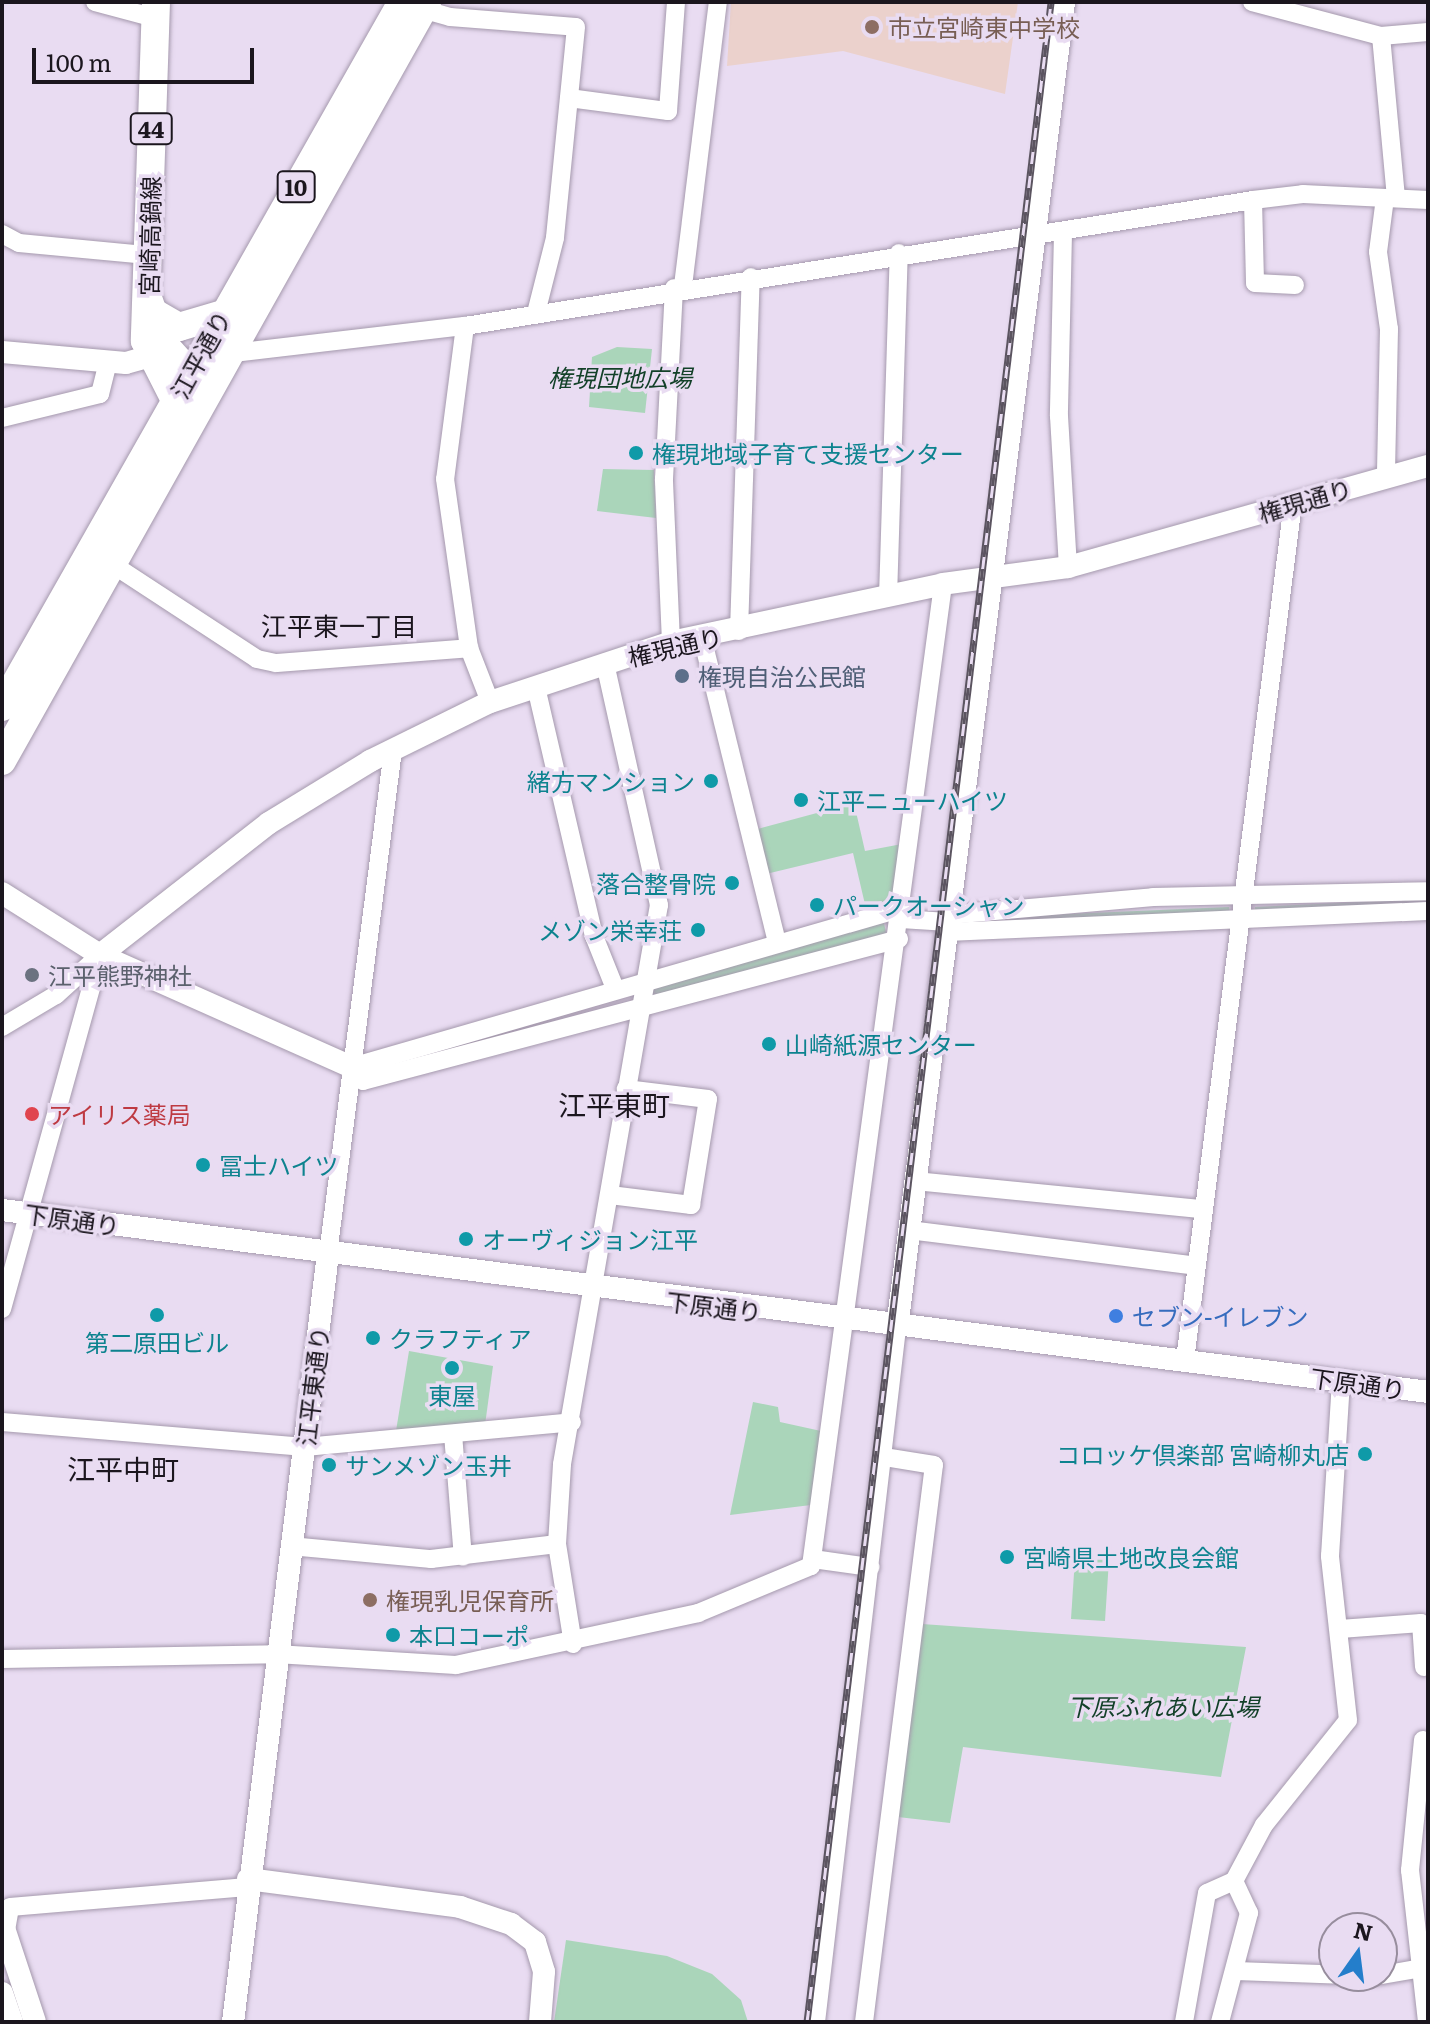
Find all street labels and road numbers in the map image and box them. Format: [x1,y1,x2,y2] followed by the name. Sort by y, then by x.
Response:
[129,111,173,147] road number: 44
[276,169,316,205] road number: 10
[134,176,164,296] street label: 宮崎高鍋線
[164,305,236,403] street label: 江平通り
[1255,473,1355,527] street label: 権現通り
[625,621,725,671] street label: 権現通り
[22,1198,122,1240] street label: 下原通り
[665,1286,763,1326] street label: 下原通り
[290,1325,334,1447] street label: 江平東通り
[1308,1362,1408,1404] street label: 下原通り

